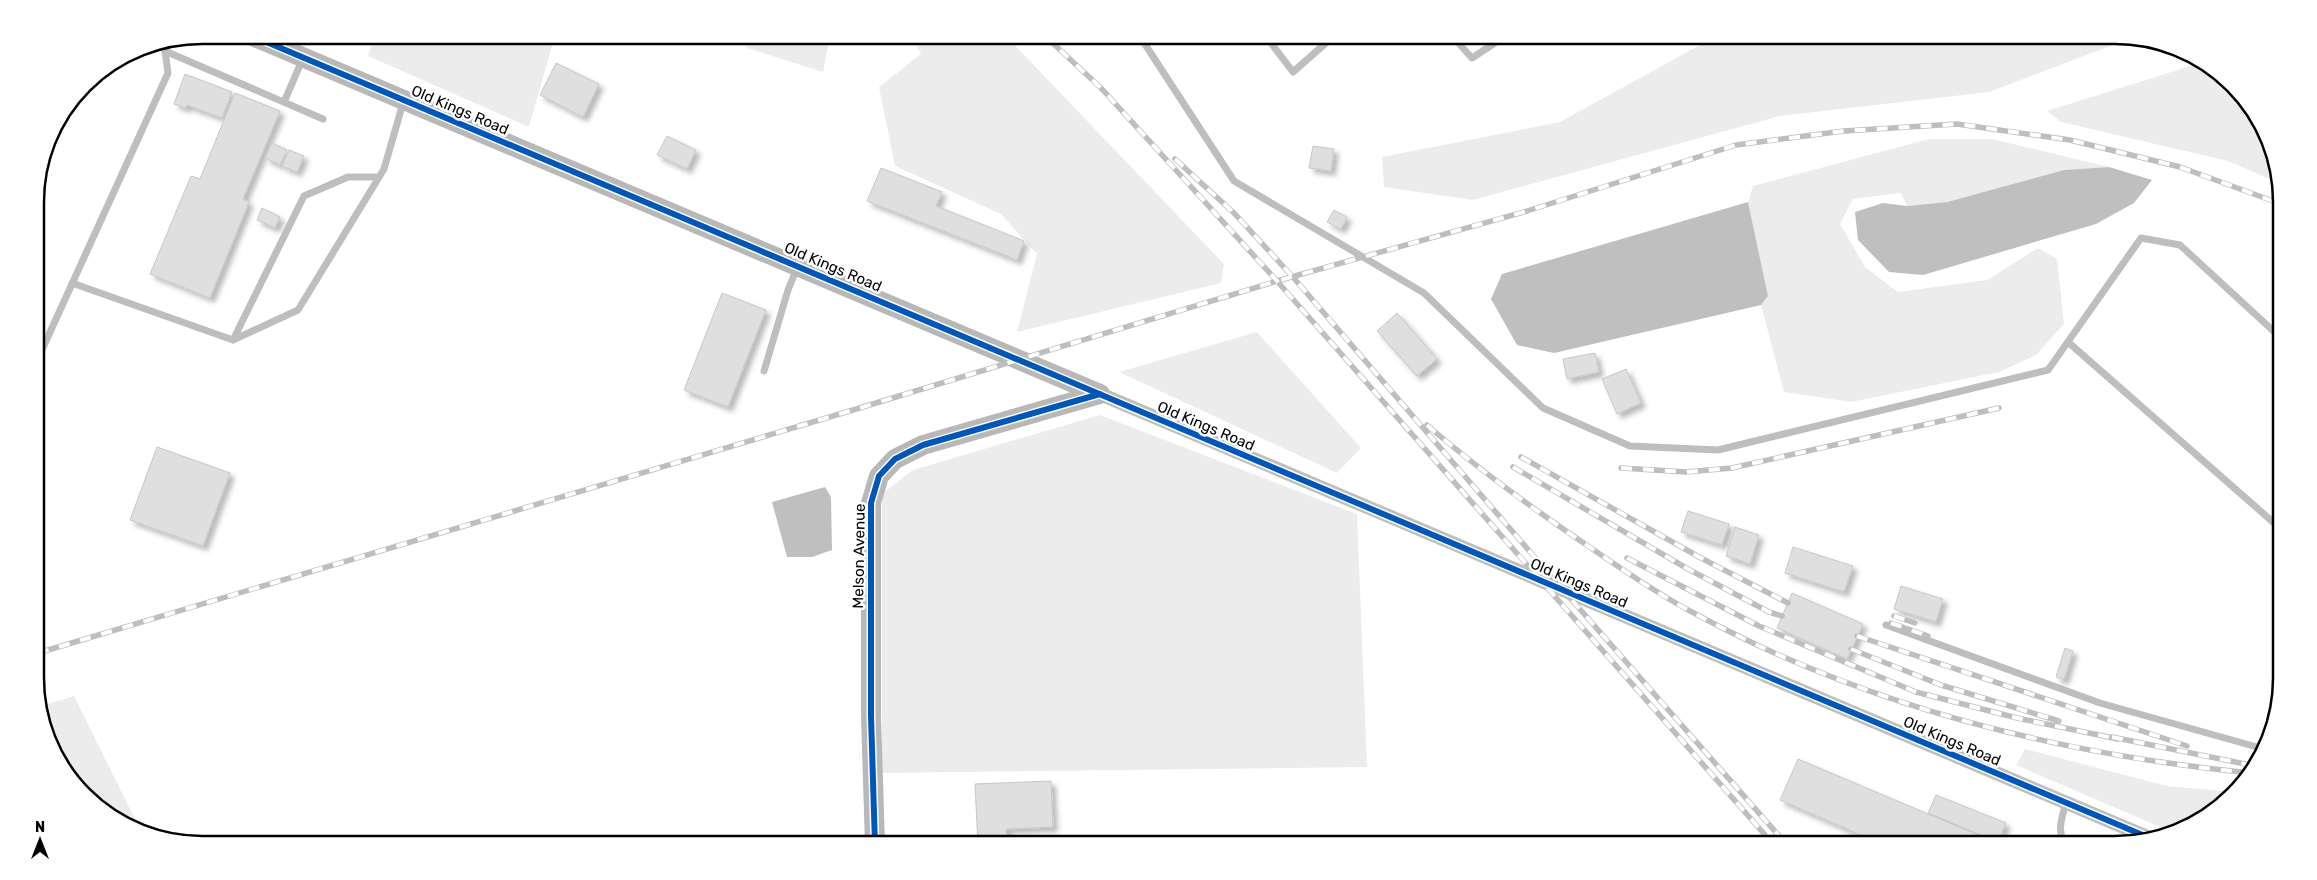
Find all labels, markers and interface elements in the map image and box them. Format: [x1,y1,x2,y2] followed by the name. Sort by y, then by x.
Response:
[409,81,511,139] street label: Old Kings Road
[782,238,884,296] street label: Old Kings Road
[1155,397,1257,455] street label: Old Kings Road
[849,503,869,609] street label: Melson Avenue
[1528,554,1630,612] street label: Old Kings Road
[1901,712,2003,770] street label: Old Kings Road
[15,815,65,865] north arrow
[35,819,45,836] text: N

